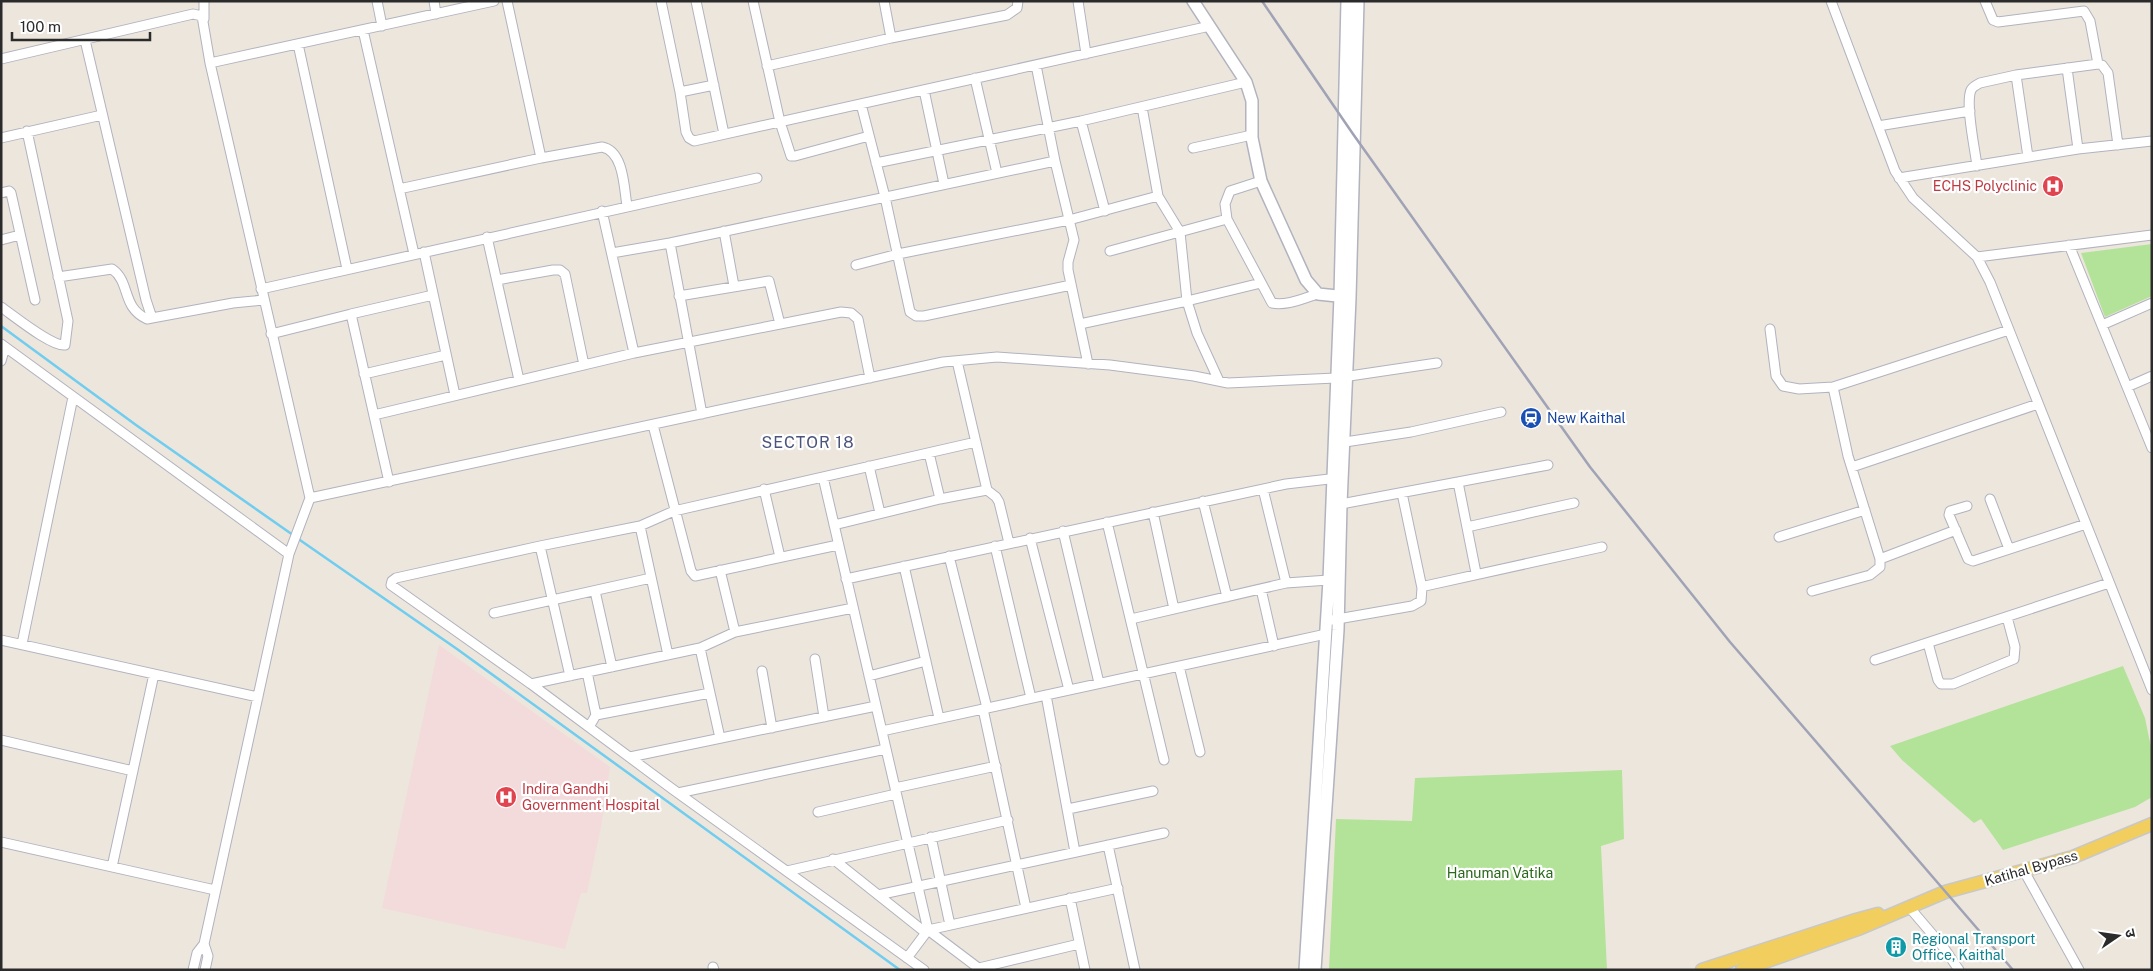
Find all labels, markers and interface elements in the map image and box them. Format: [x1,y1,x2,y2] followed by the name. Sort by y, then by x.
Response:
[12,10,150,42] scale bar
[20,18,61,35] text: 100 m
[2041,174,2065,198] hospital icon: ECHS Polyclinic
[1933,178,2037,194] place label: ECHS Polyclinic
[1519,406,1543,430] station icon: New Kaithal
[1547,410,1626,426] place label: New Kaithal
[761,433,855,452] district label: SECTOR 18
[522,781,660,813] place label: Indira Gandhi Government Hospital
[494,785,518,809] hospital icon: Indira Gandhi Government Hospital
[1983,847,2079,889] street label: Katihal Bypass
[1447,865,1553,881] park label: Hanuman Vatika
[2093,911,2143,961] north arrow
[2122,927,2140,940] text: उ
[1912,931,2036,963] place label: Regional Transport Office, Kaithal
[1884,935,1908,959] building icon: Regional Transport Office, Kaithal

